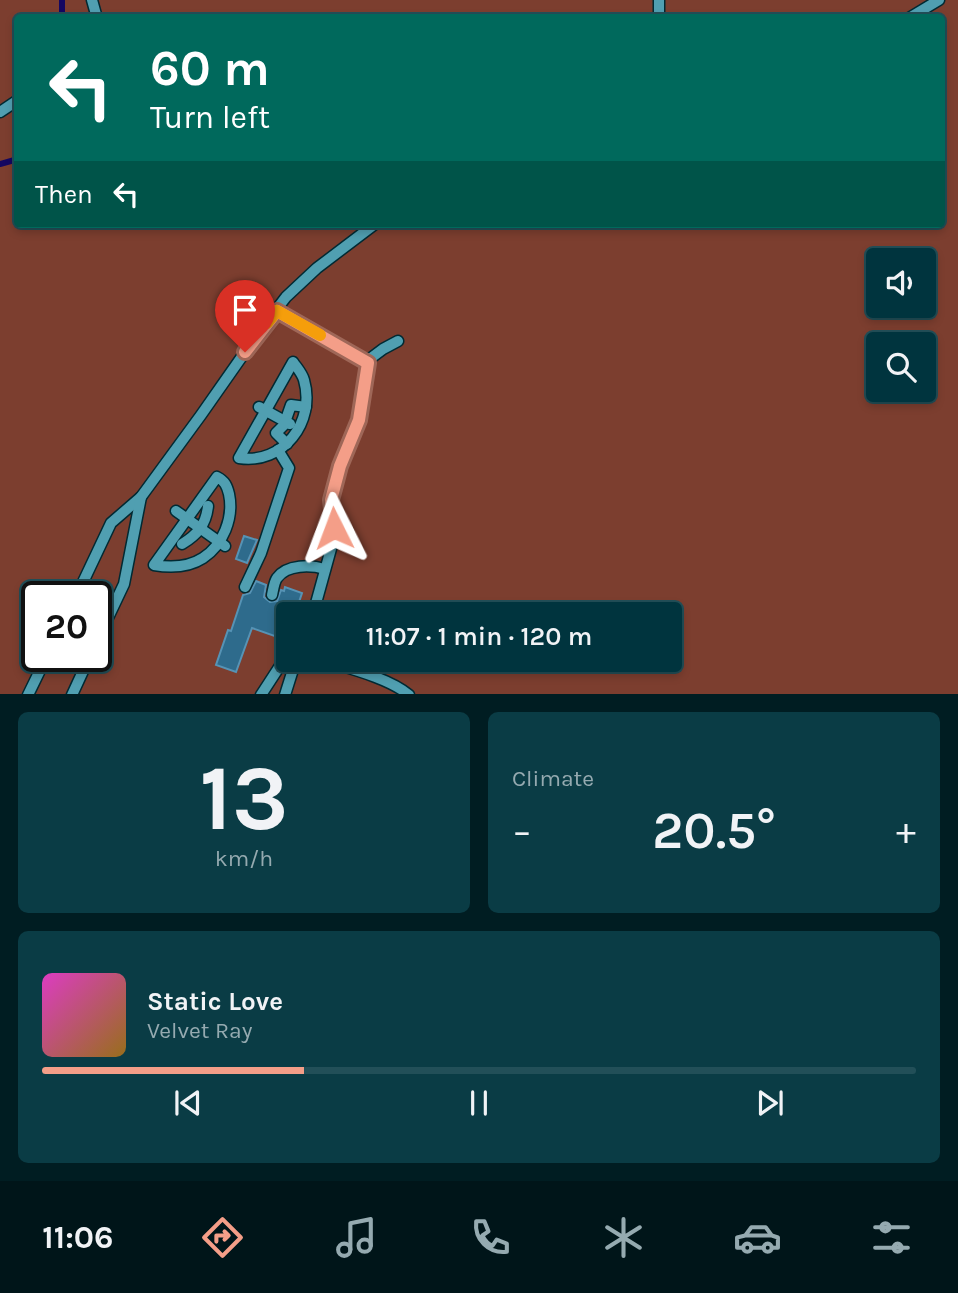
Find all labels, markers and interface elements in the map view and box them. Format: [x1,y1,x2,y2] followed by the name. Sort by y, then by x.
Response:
[150,40,270,97] text: 60 m
[35,42,126,133] icon: left
[150,99,270,136] text: Turn left
[107,175,145,213] icon: left
[35,179,93,210] text: Then
[866,248,936,402] map controls
[866,248,936,318] button: sound
[215,280,275,352] pin
[226,291,264,329] icon: arrive
[866,332,936,402] button: search
[297,491,371,565] position arrow
[21,581,112,672] speed limit sign: 20
[366,621,592,652] text: 11:07 · 1 min · 120 m
[199,746,289,852] text: 13
[512,765,594,792] text: Climate
[652,800,776,861] text: 20.5°
[512,809,532,854] text: −
[896,809,916,854] text: +
[215,845,273,872] text: km/h
[147,986,283,1017] text: Static Love
[147,1017,252,1044] text: Velvet Ray
[169,1084,207,1122] icon: previous
[460,1084,498,1122] icon: pause
[751,1084,789,1122] icon: next
[198,1213,247,1262] icon: directions
[332,1213,381,1262] icon: music
[466,1213,515,1262] icon: phone
[599,1213,648,1262] icon: climate
[733,1213,782,1262] icon: car
[867,1213,916,1262] icon: filters
[42,1219,113,1256] text: 11:06

